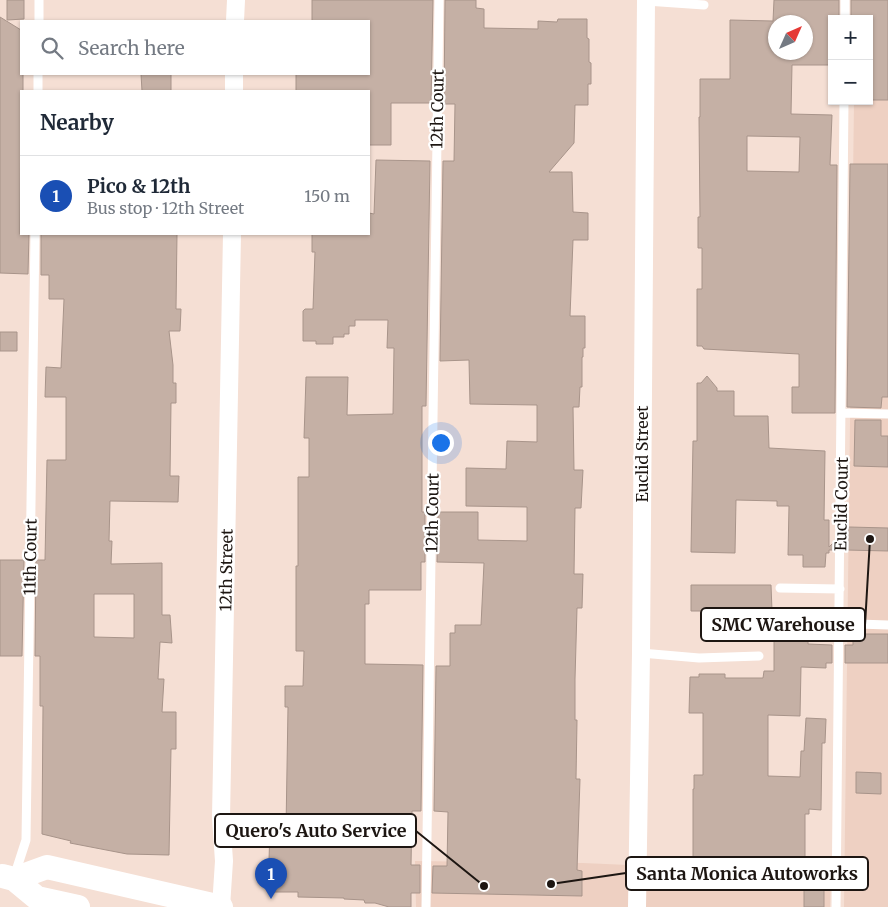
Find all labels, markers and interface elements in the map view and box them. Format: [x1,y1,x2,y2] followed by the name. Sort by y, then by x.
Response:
[768,15,813,60] north arrow
[828,15,873,105] map controls
[828,15,873,60] button: +
[20,20,370,75] search box
[38,34,66,62] icon: search
[78,36,185,60] text: Search here
[828,60,873,105] button: −
[426,68,448,149] street label: 12th Court
[40,109,114,136] text: Nearby
[87,174,190,198] text: Pico & 12th
[52,186,60,206] text: 1
[304,186,350,206] text: 150 m
[87,198,244,218] text: Bus stop · 12th Street
[632,405,652,503] street label: Euclid Street
[428,430,454,456] your location
[830,456,852,551] street label: Euclid Court
[421,472,443,553] street label: 12th Court
[19,518,41,596] street label: 11th Court
[215,528,237,611] street label: 12th Street
[701,608,865,641] callout: SMC Warehouse
[711,613,855,636] text: SMC Warehouse
[215,814,416,847] callout: Quero's Auto Service
[225,819,407,842] text: Quero's Auto Service
[626,857,868,890] callout: Santa Monica Autoworks
[255,858,287,899] pin: 1
[636,862,858,885] text: Santa Monica Autoworks

